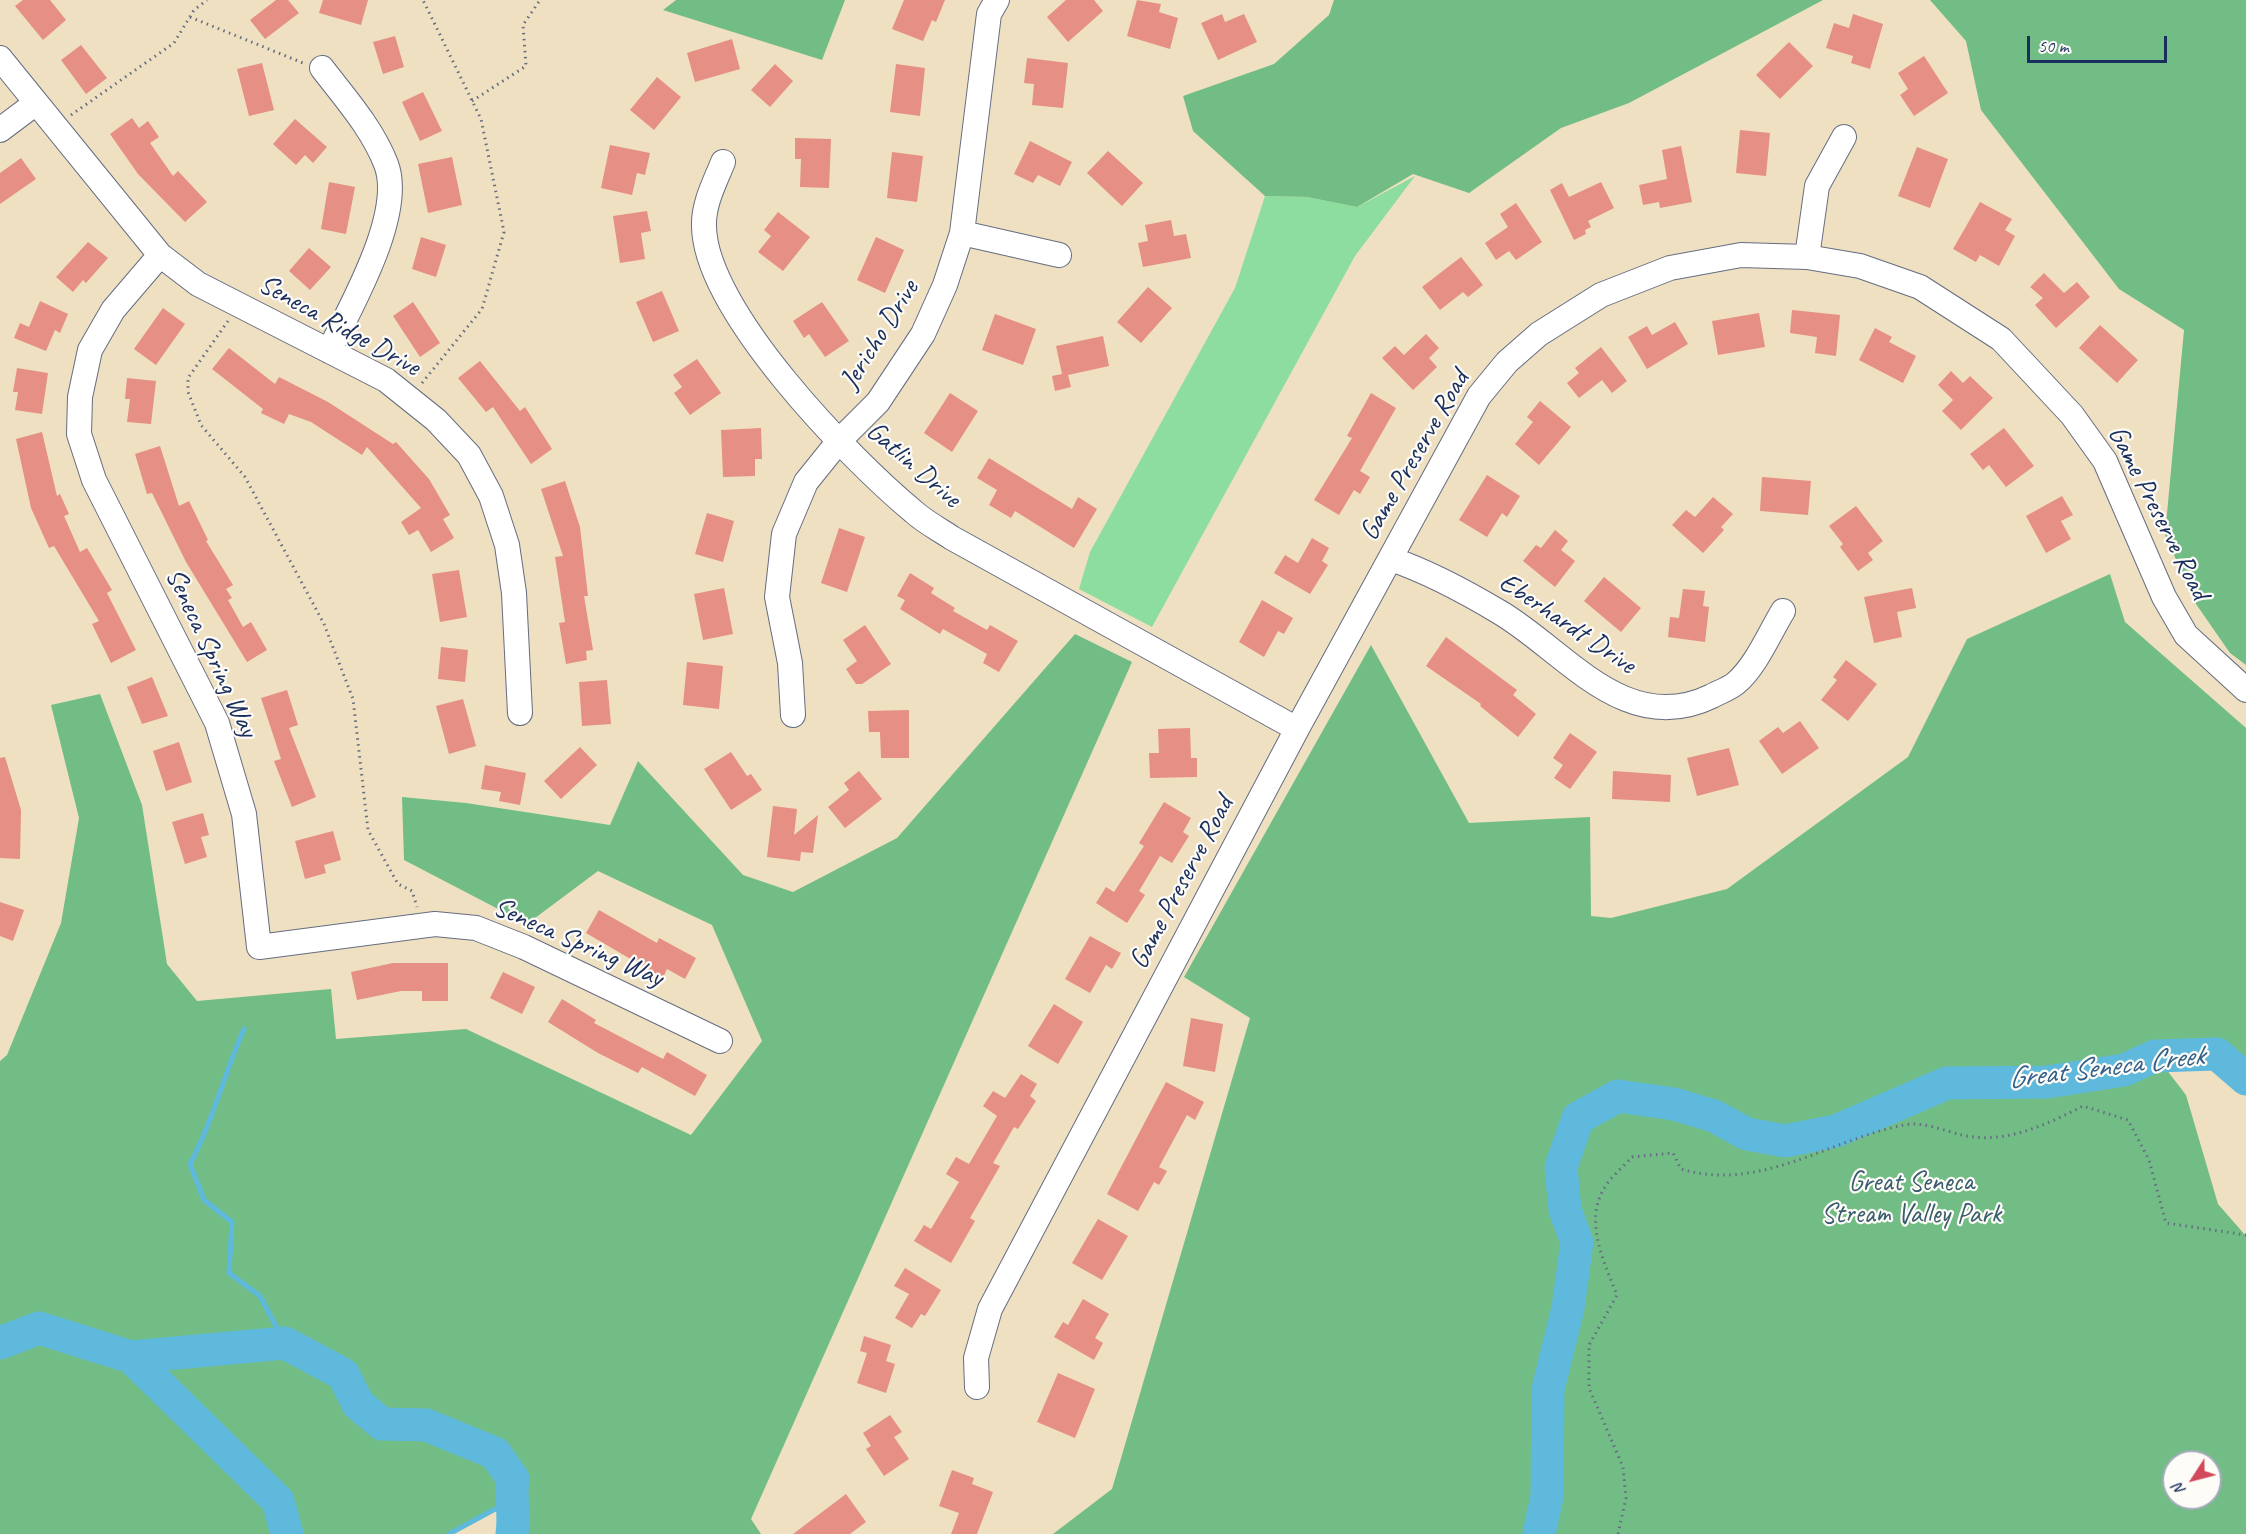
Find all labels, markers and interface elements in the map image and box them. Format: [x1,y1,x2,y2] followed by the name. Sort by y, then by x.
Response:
[2030,24,2170,62] scale bar
[2038,35,2069,57] text: 50 m
[252,268,426,384] street label: Seneca Ridge Drive
[833,274,927,396] street label: Jericho Drive
[1353,365,1477,547] street label: Game Preserve Road
[859,415,967,515] street label: Gatlin Drive
[2100,421,2216,605] street label: Game Preserve Road
[157,563,265,743] street label: Seneca Spring Way
[1492,566,1642,682] street label: Eberhardt Drive
[1122,791,1242,975] street label: Game Preserve Road
[488,891,668,995] street label: Seneca Spring Way
[2006,1038,2206,1098] water label: Great Seneca Creek
[1821,1166,2001,1232] park label: Great Seneca Stream Valley Park
[2162,1450,2222,1510] north arrow
[2168,1480,2190,1499] text: N

